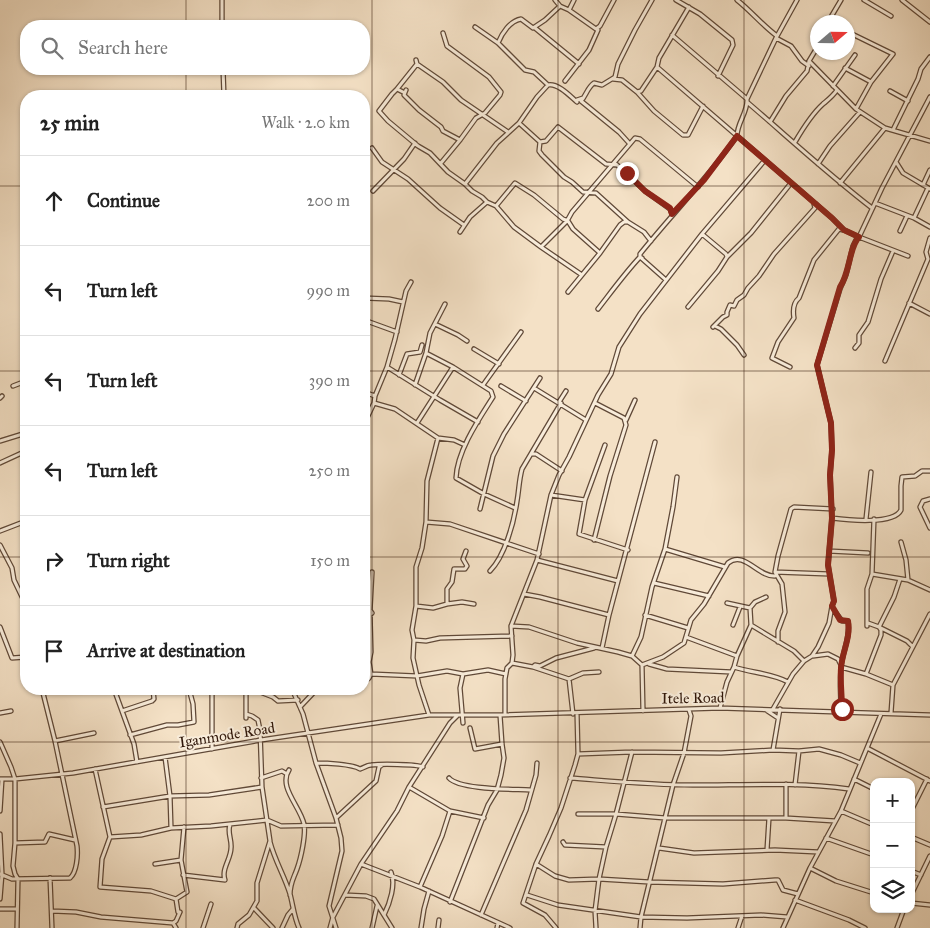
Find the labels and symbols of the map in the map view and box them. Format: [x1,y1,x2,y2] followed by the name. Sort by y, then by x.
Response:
[810,15,855,60] north arrow
[616,162,639,185] route end
[661,688,725,708] street label: Itele Road
[831,698,854,721] route start
[178,718,277,751] street label: Iganmode Road

